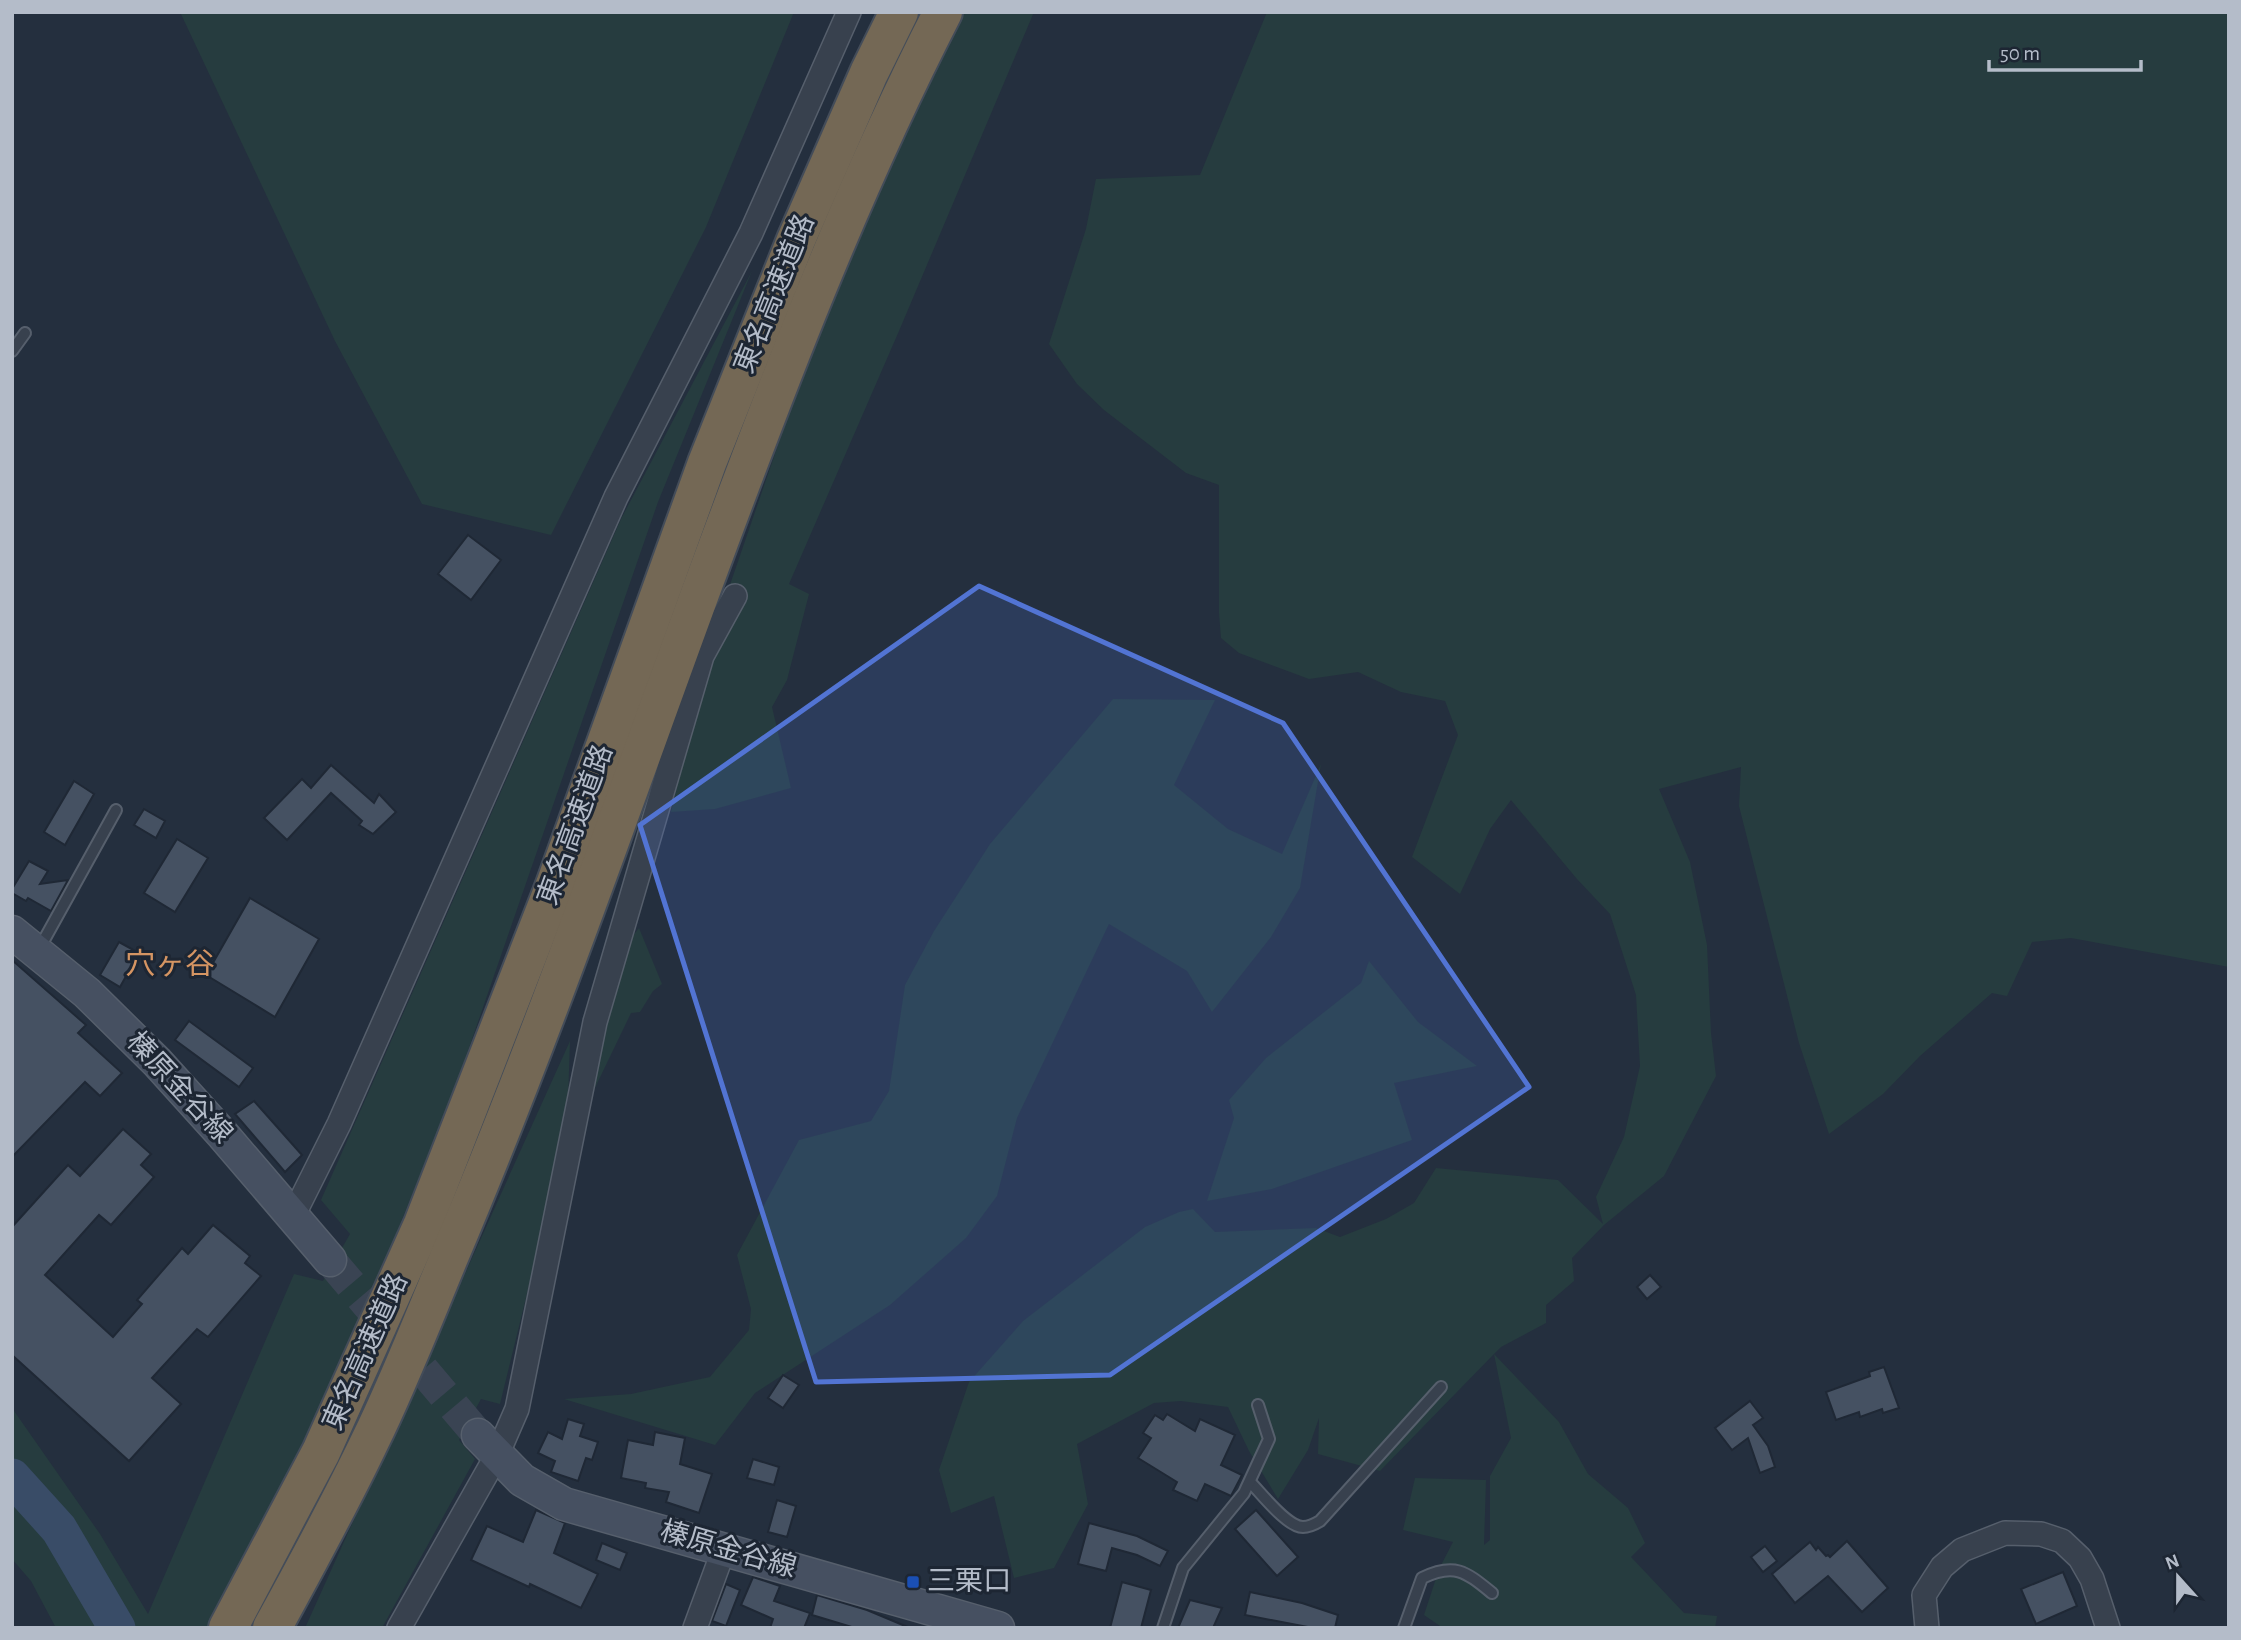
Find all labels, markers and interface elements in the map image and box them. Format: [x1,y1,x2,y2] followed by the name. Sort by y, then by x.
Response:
[1989,28,2141,72] scale bar
[2000,43,2040,64] text: 50 m
[729,210,819,377] street label: 東名高速道路
[532,741,618,909] street label: 東名高速道路
[125,948,215,980] district label: 穴ヶ谷
[121,1026,238,1149] street label: 榛原金谷線
[317,1269,413,1434] street label: 東名高速道路
[657,1515,800,1583] street label: 榛原金谷線
[2143,1542,2213,1612] north arrow
[2163,1551,2182,1574] text: N
[927,1568,1011,1596] place label: 三栗口
[905,1574,921,1590] marker: 三栗口

